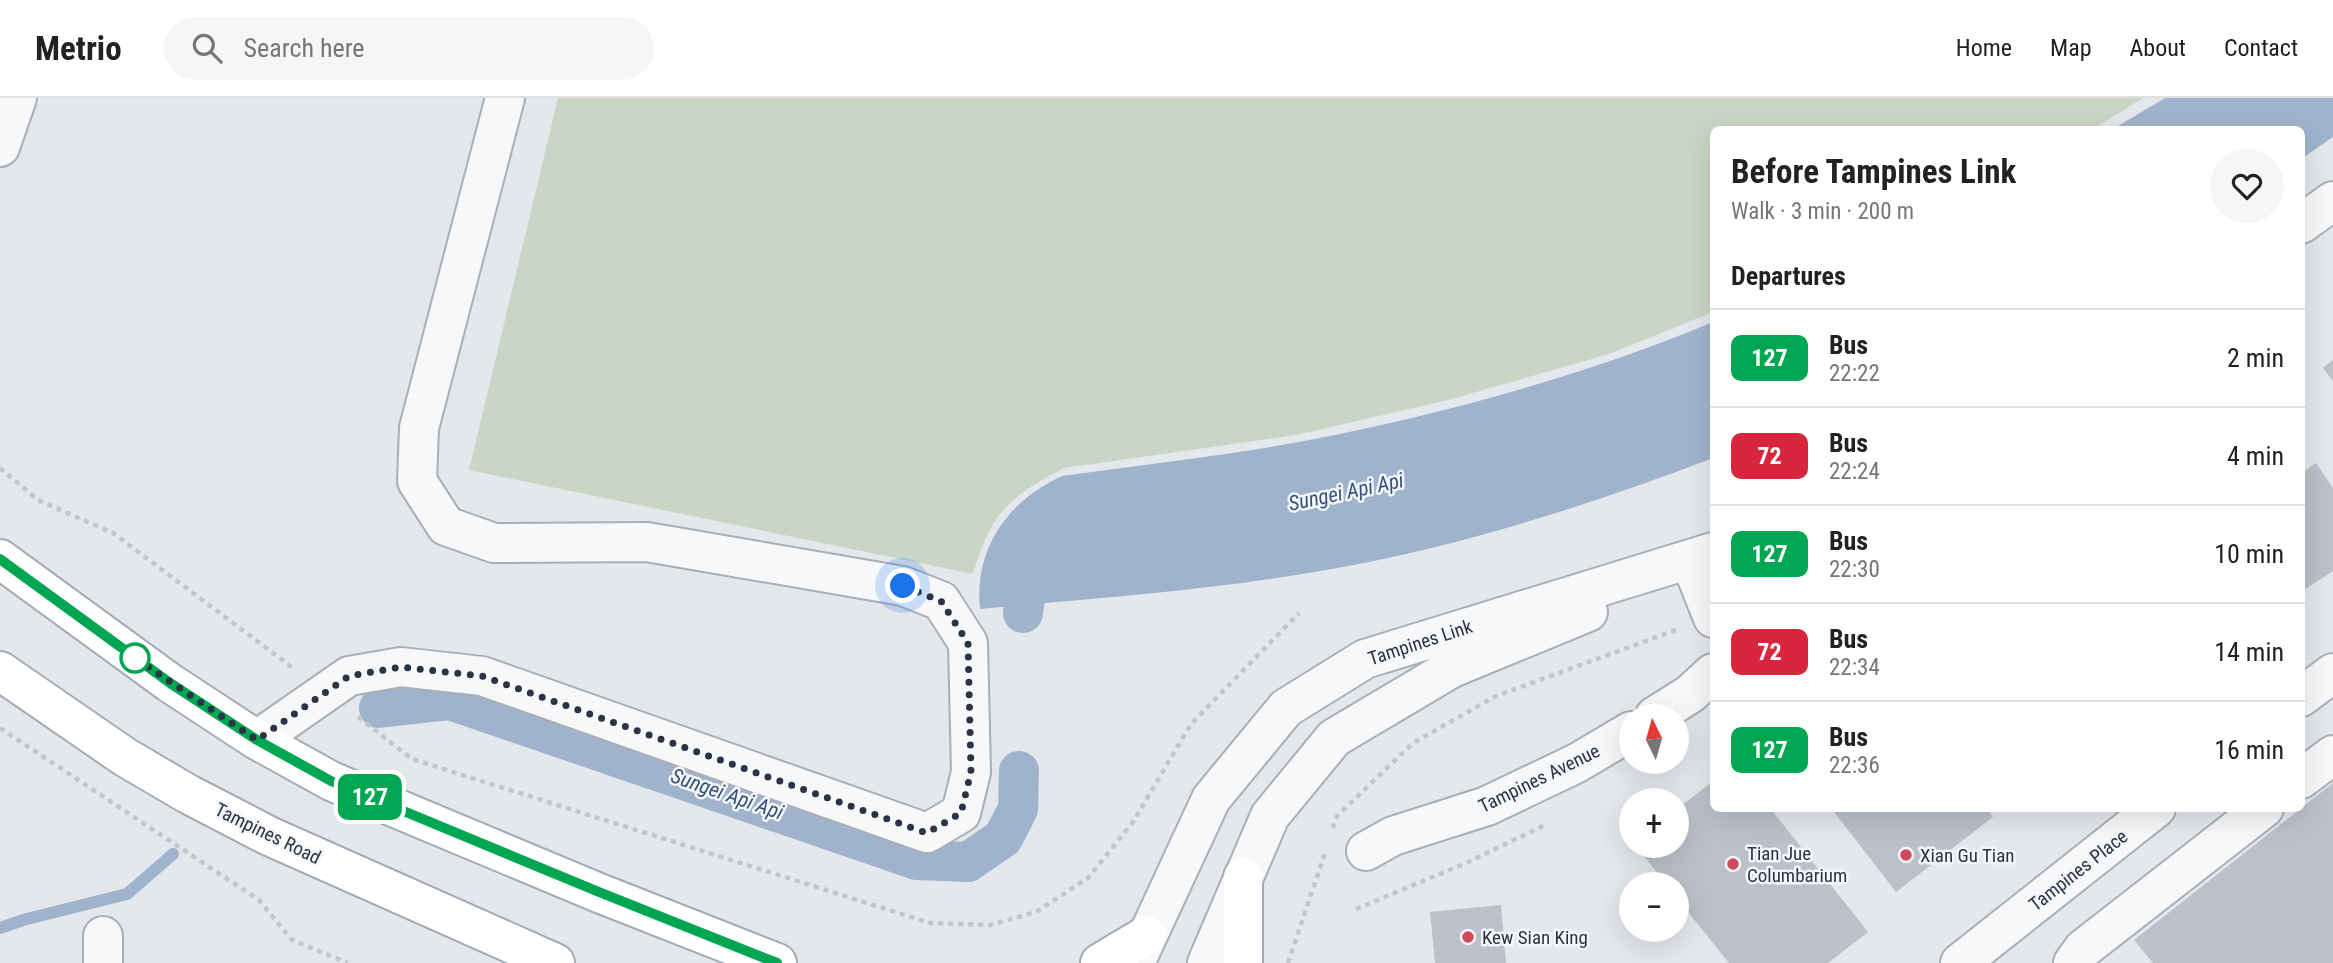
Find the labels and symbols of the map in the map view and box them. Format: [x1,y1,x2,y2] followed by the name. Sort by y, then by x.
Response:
[1286,468,1406,516] water label: Sungei Api Api
[885,568,920,603] your location
[1365,615,1476,670] street label: Tampines Link
[120,643,150,673] unlabelled marker
[1619,704,1689,774] north arrow
[1475,739,1604,818] street label: Tampines Avenue
[668,764,787,825] water label: Sungei Api Api
[330,774,410,820] line badge: 127
[211,798,325,869] street label: Tampines Road
[2024,825,2132,916] street label: Tampines Place
[1747,842,1847,887] place label: Tian Jue Columbarium
[1920,844,2014,867] place label: Xian Gu Tian
[1898,847,1914,863] marker: Xian Gu Tian
[1725,856,1741,872] marker: Tian Jue Columbarium
[1482,926,1588,949] place label: Kew Sian King
[1460,929,1476,945] marker: Kew Sian King

